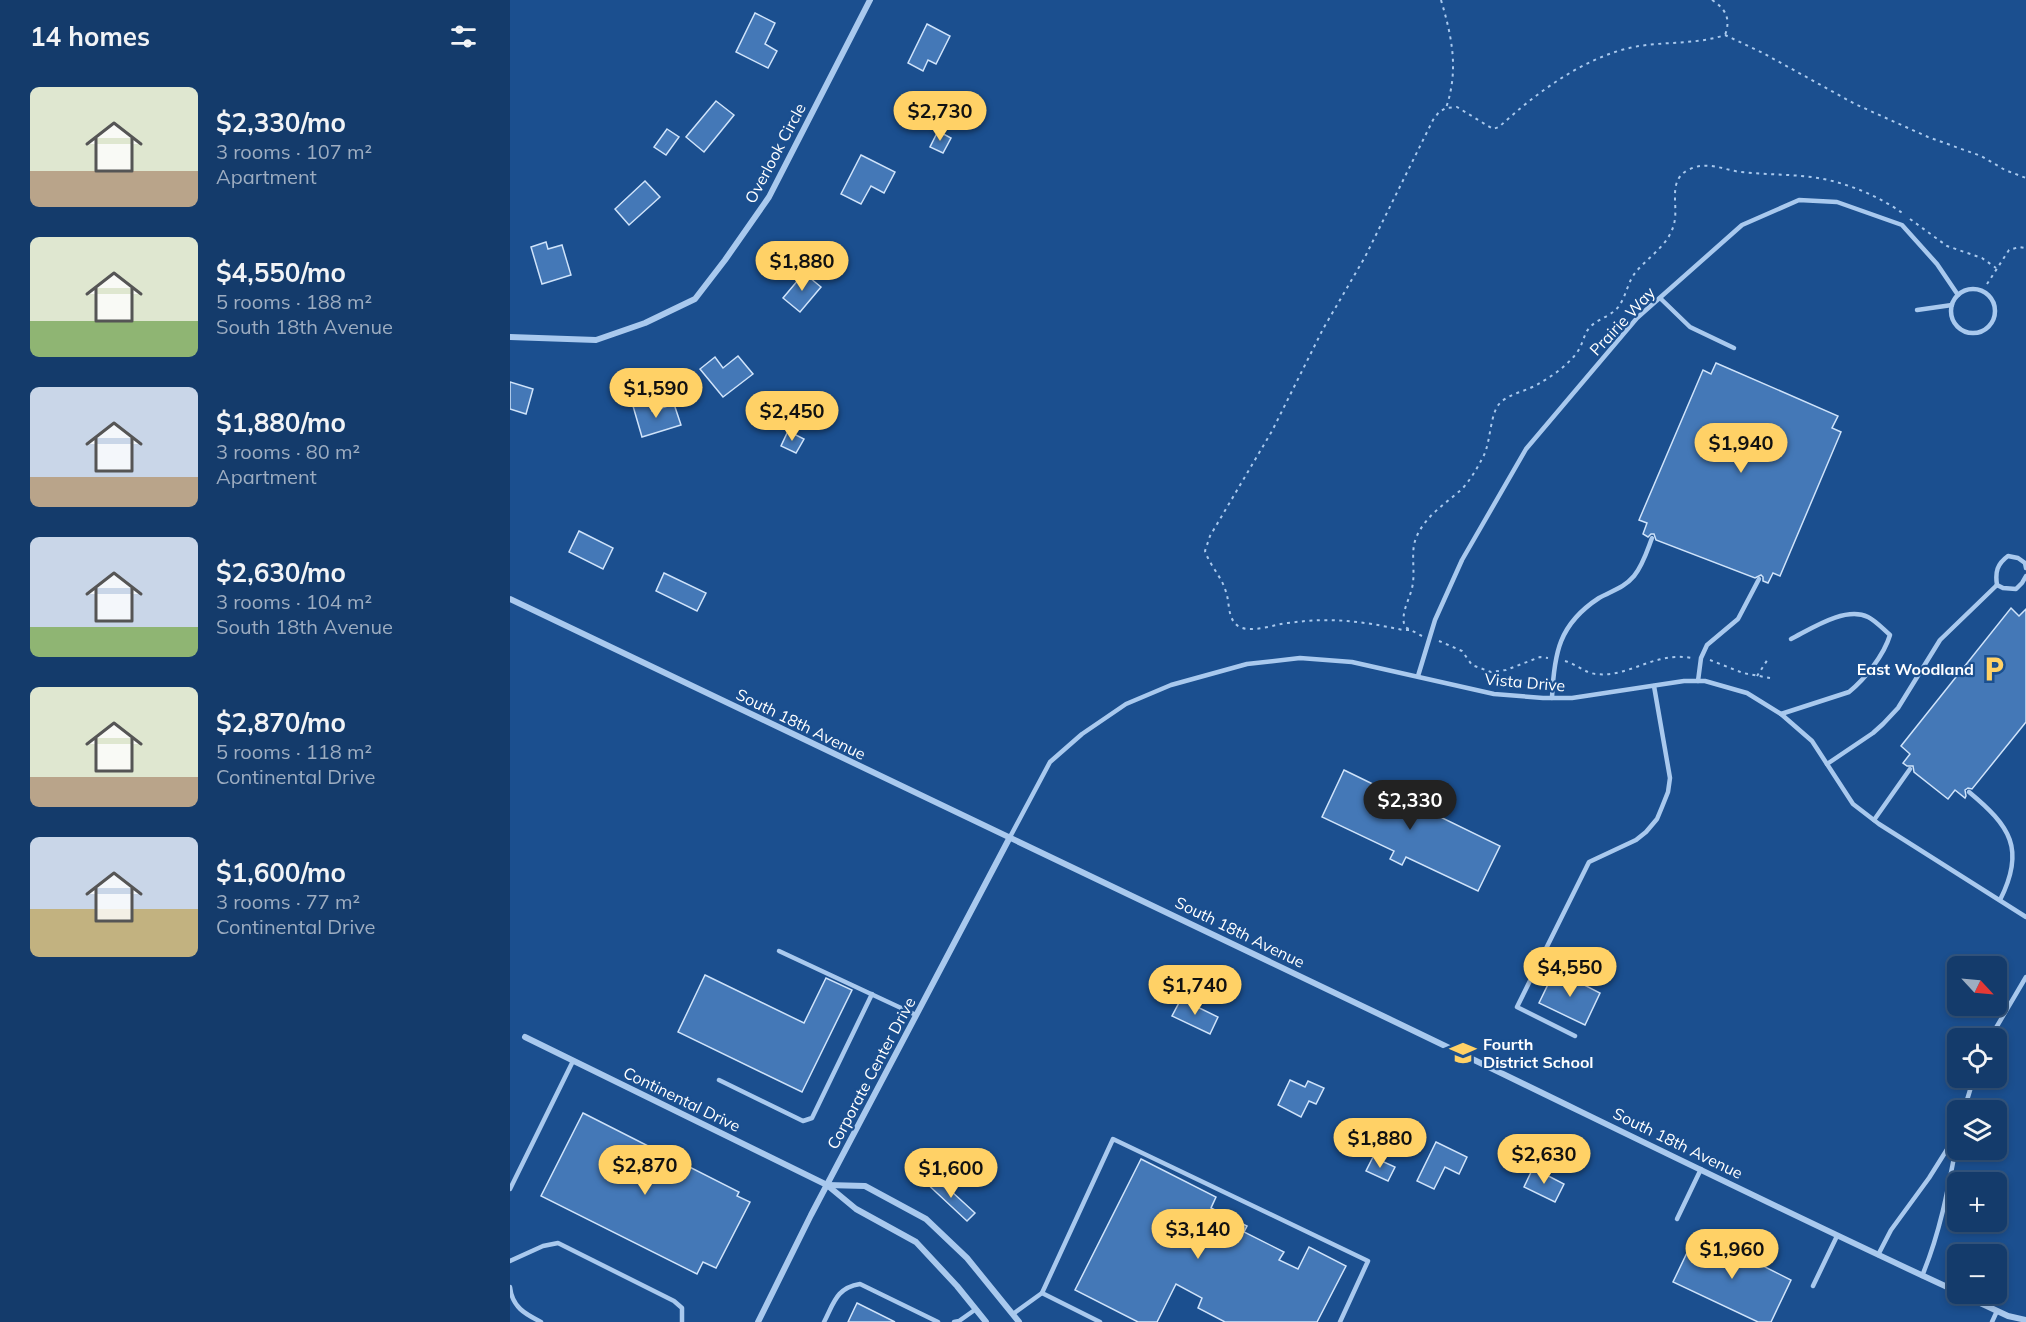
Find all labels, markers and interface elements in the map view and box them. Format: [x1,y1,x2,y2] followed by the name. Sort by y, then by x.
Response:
[30,20,150,53] text: 14 homes
[447,20,480,53] icon: filters
[891,91,989,142] pin: $2,730
[908,98,972,123] text: $2,730
[740,99,810,207] street label: Overlook Circle
[216,106,346,139] text: $2,330/mo
[78,111,150,183] icon: home
[216,139,372,164] text: 3 rooms · 107 m²
[216,164,317,189] text: Apartment
[753,241,851,292] pin: $1,880
[770,248,834,273] text: $1,880
[216,256,346,289] text: $4,550/mo
[78,261,150,333] icon: home
[1585,282,1659,360] street label: Prairie Way
[216,289,372,314] text: 5 rooms · 188 m²
[216,314,393,339] text: South 18th Avenue
[607,368,705,419] pin: $1,590
[624,375,688,400] text: $1,590
[743,391,841,442] pin: $2,450
[760,398,824,423] text: $2,450
[216,406,346,439] text: $1,880/mo
[78,411,150,483] icon: home
[1692,423,1790,474] pin: $1,940
[1709,430,1773,455] text: $1,940
[216,439,360,464] text: 3 rooms · 80 m²
[216,464,317,489] text: Apartment
[216,556,346,589] text: $2,630/mo
[78,561,150,633] icon: home
[216,589,372,614] text: 3 rooms · 104 m²
[216,614,393,639] text: South 18th Avenue
[1979,654,2009,684] parking icon: East Woodland
[1857,659,1974,679] place label: East Woodland
[1484,669,1566,695] street label: Vista Drive
[733,684,869,764] street label: South 18th Avenue
[216,706,346,739] text: $2,870/mo
[78,711,150,783] icon: home
[216,739,372,764] text: 5 rooms · 118 m²
[216,764,376,789] text: Continental Drive
[1361,780,1459,831] pin: $2,330
[1378,787,1442,812] text: $2,330
[216,856,346,889] text: $1,600/mo
[78,861,150,933] icon: home
[216,889,360,914] text: 3 rooms · 77 m²
[1172,892,1308,972] street label: South 18th Avenue
[216,914,376,939] text: Continental Drive
[1521,947,1619,998] pin: $4,550
[1538,954,1602,979] text: $4,550
[1947,956,2007,1016] north arrow
[1947,956,2007,1304] map controls
[1146,965,1244,1016] pin: $1,740
[1163,972,1227,997] text: $1,740
[822,994,920,1152] street label: Corporate Center Drive
[1947,1028,2007,1088] button: locate
[1483,1034,1594,1072] place label: Fourth District School
[1448,1038,1478,1068] school or university icon: Fourth District School
[620,1062,744,1136] street label: Continental Drive
[1947,1100,2007,1160] button: layers
[1610,1103,1746,1183] street label: South 18th Avenue
[1331,1118,1429,1169] pin: $1,880
[1348,1125,1412,1150] text: $1,880
[1495,1134,1593,1185] pin: $2,630
[1512,1141,1576,1166] text: $2,630
[596,1145,694,1196] pin: $2,870
[902,1148,1000,1199] pin: $1,600
[613,1152,677,1177] text: $2,870
[919,1155,983,1180] text: $1,600
[1947,1172,2007,1232] button: +
[1149,1209,1247,1260] pin: $3,140
[1166,1216,1230,1241] text: $3,140
[1683,1229,1781,1280] pin: $1,960
[1700,1236,1764,1261] text: $1,960
[1947,1244,2007,1304] button: −

